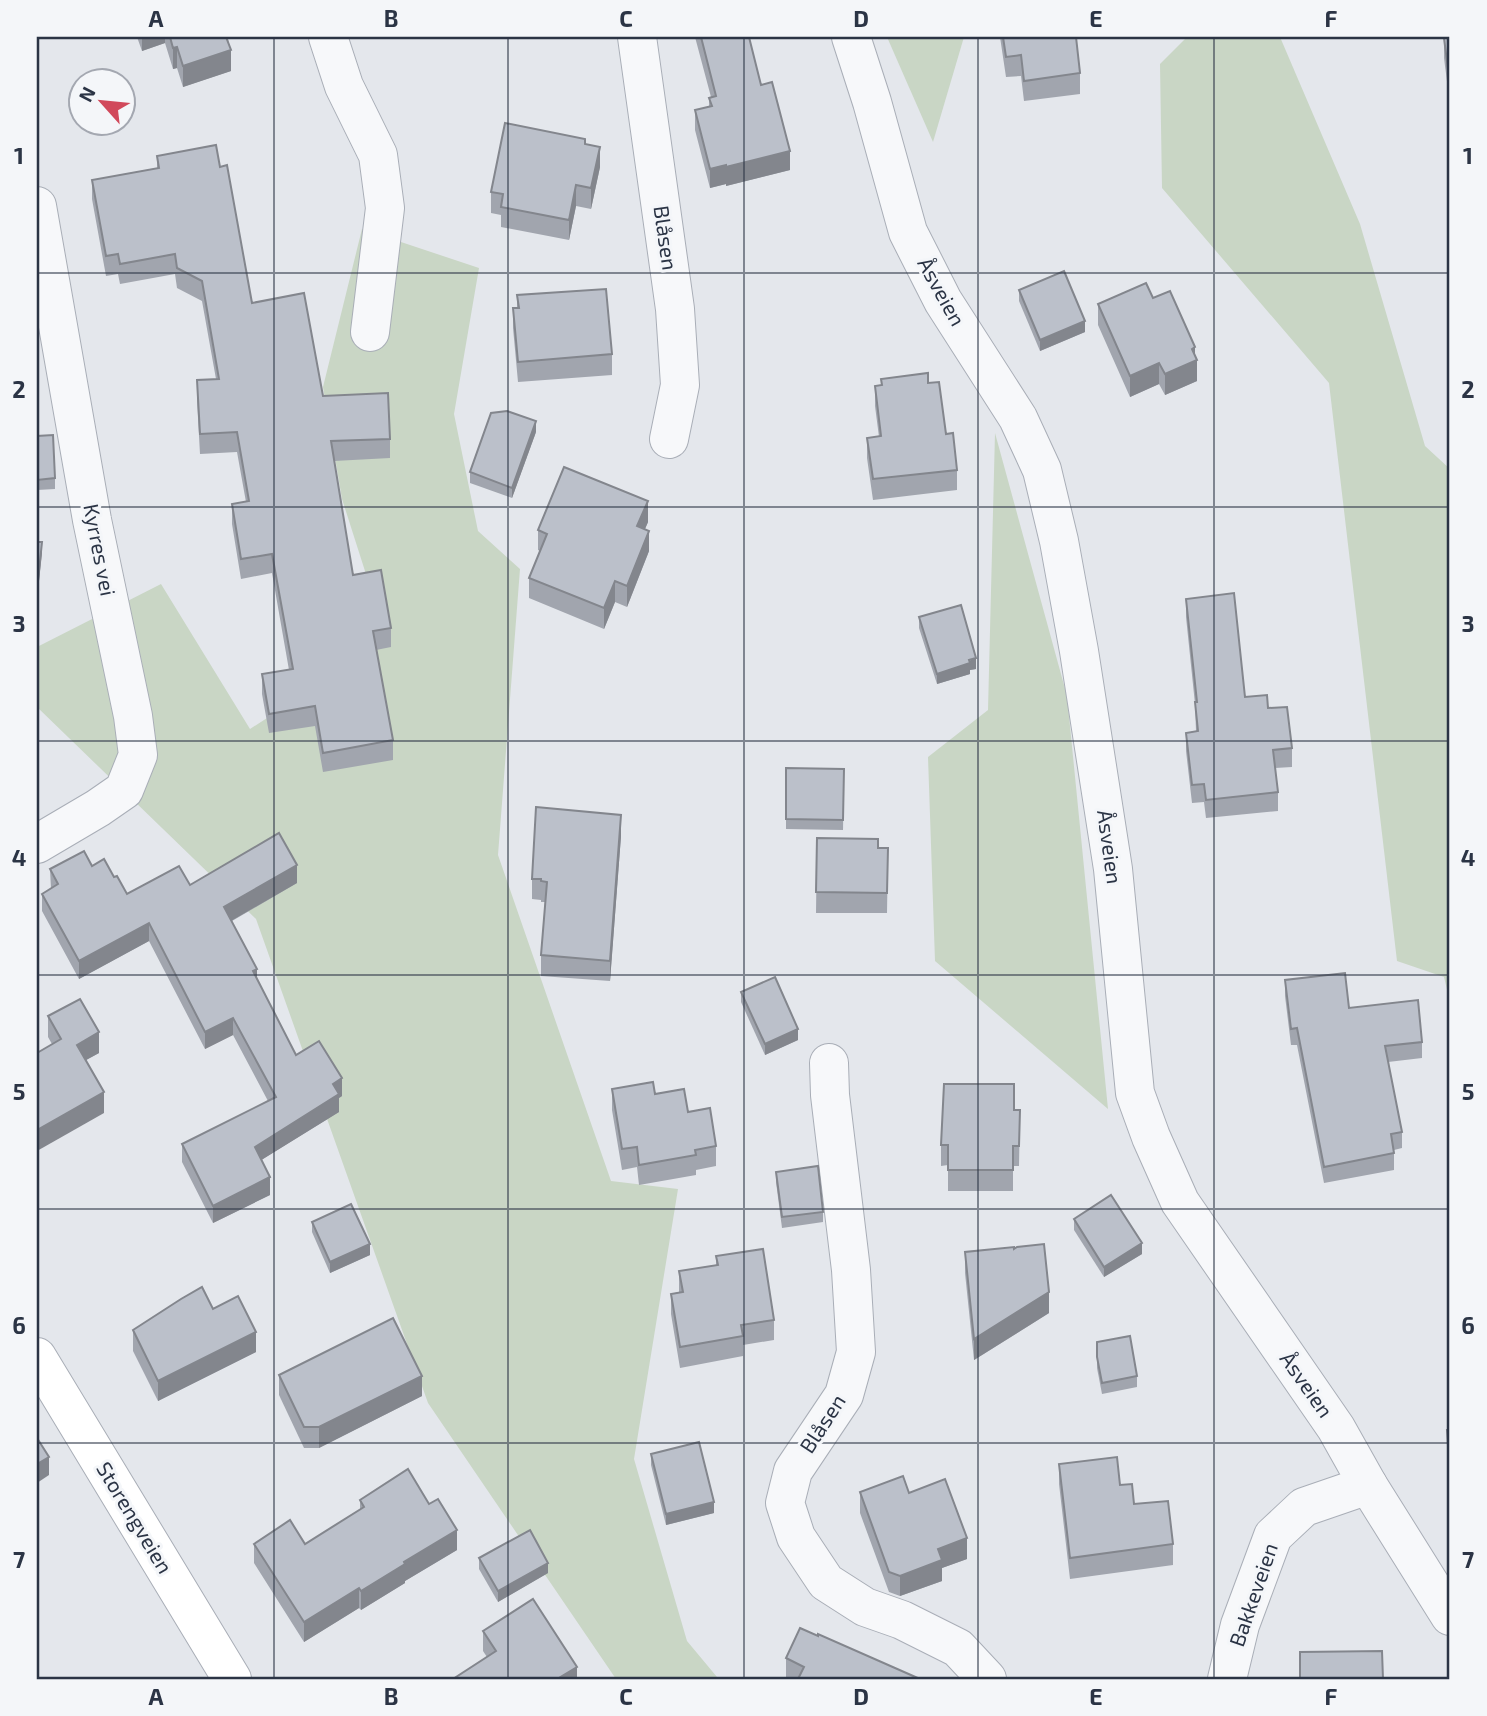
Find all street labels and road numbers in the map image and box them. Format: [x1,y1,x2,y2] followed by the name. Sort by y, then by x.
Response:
[650,204,683,272] street label: Blåsen
[913,253,971,330] street label: Åsveien
[79,502,122,598] street label: Kyrres vei
[1093,808,1128,885] street label: Åsveien
[1276,1346,1339,1422] street label: Åsveien
[794,1389,850,1457] street label: Blåsen
[92,1457,178,1578] street label: Storengveien
[1223,1539,1282,1650] street label: Bakkeveien

